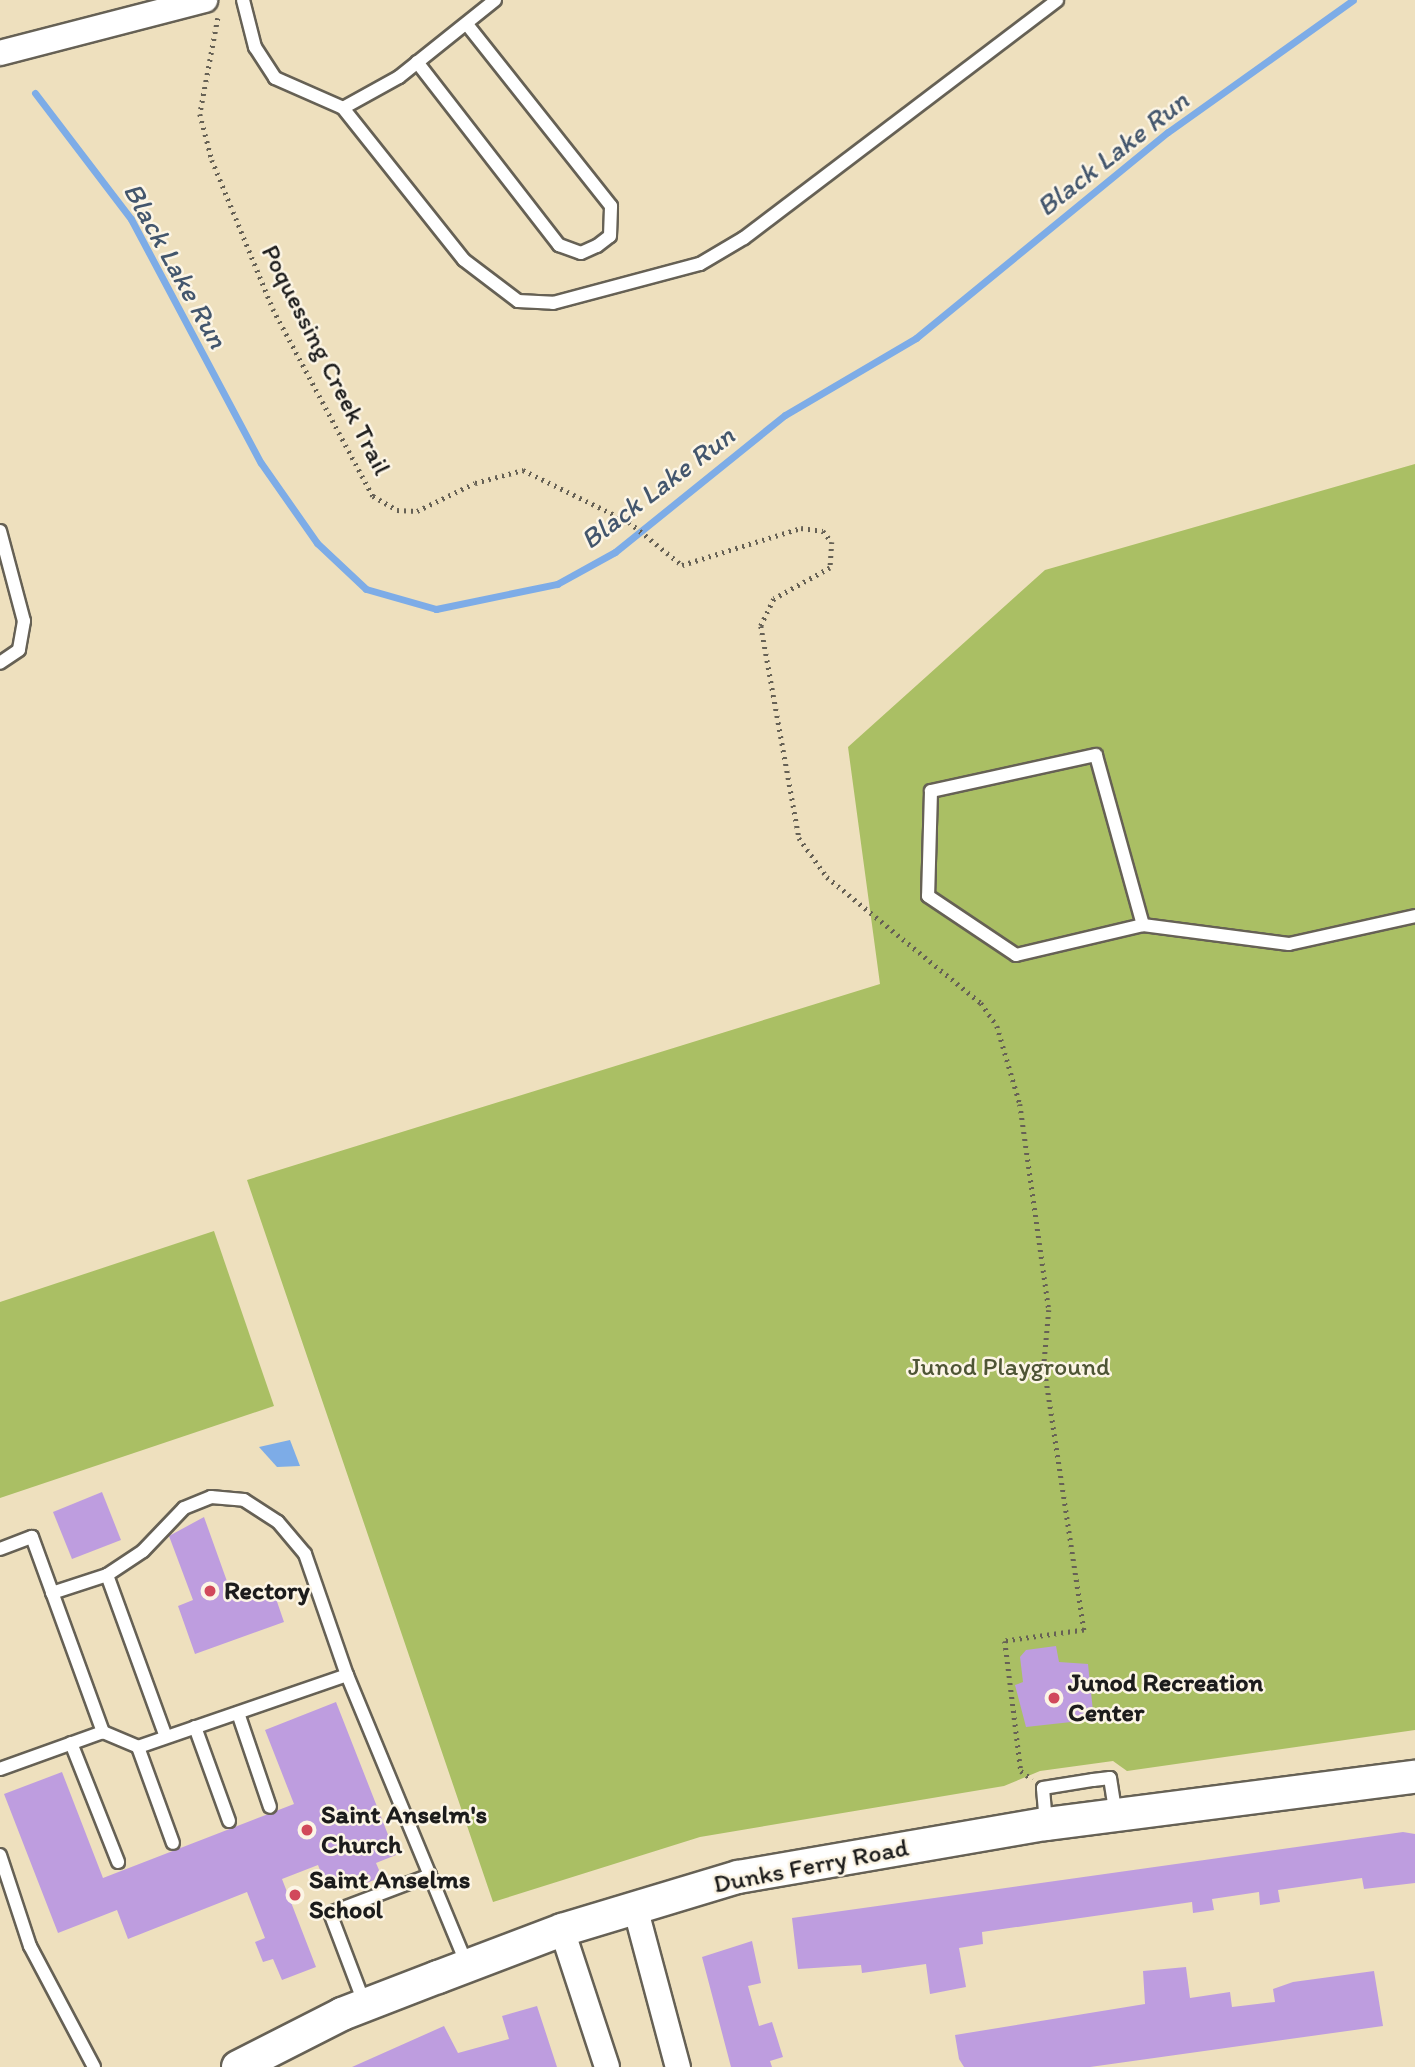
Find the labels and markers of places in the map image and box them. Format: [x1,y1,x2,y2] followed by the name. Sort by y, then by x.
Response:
[224,1575,310,1607] place label: Rectory
[202,1583,218,1599] marker: Rectory
[1068,1667,1263,1728] place label: Junod Recreation Center
[1046,1690,1062,1706] marker: Junod Recreation Center
[321,1799,487,1860] place label: Saint Anselm's Church
[299,1822,315,1838] marker: Saint Anselm's Church
[309,1864,470,1926] place label: Saint Anselms School
[287,1887,303,1903] marker: Saint Anselms School

